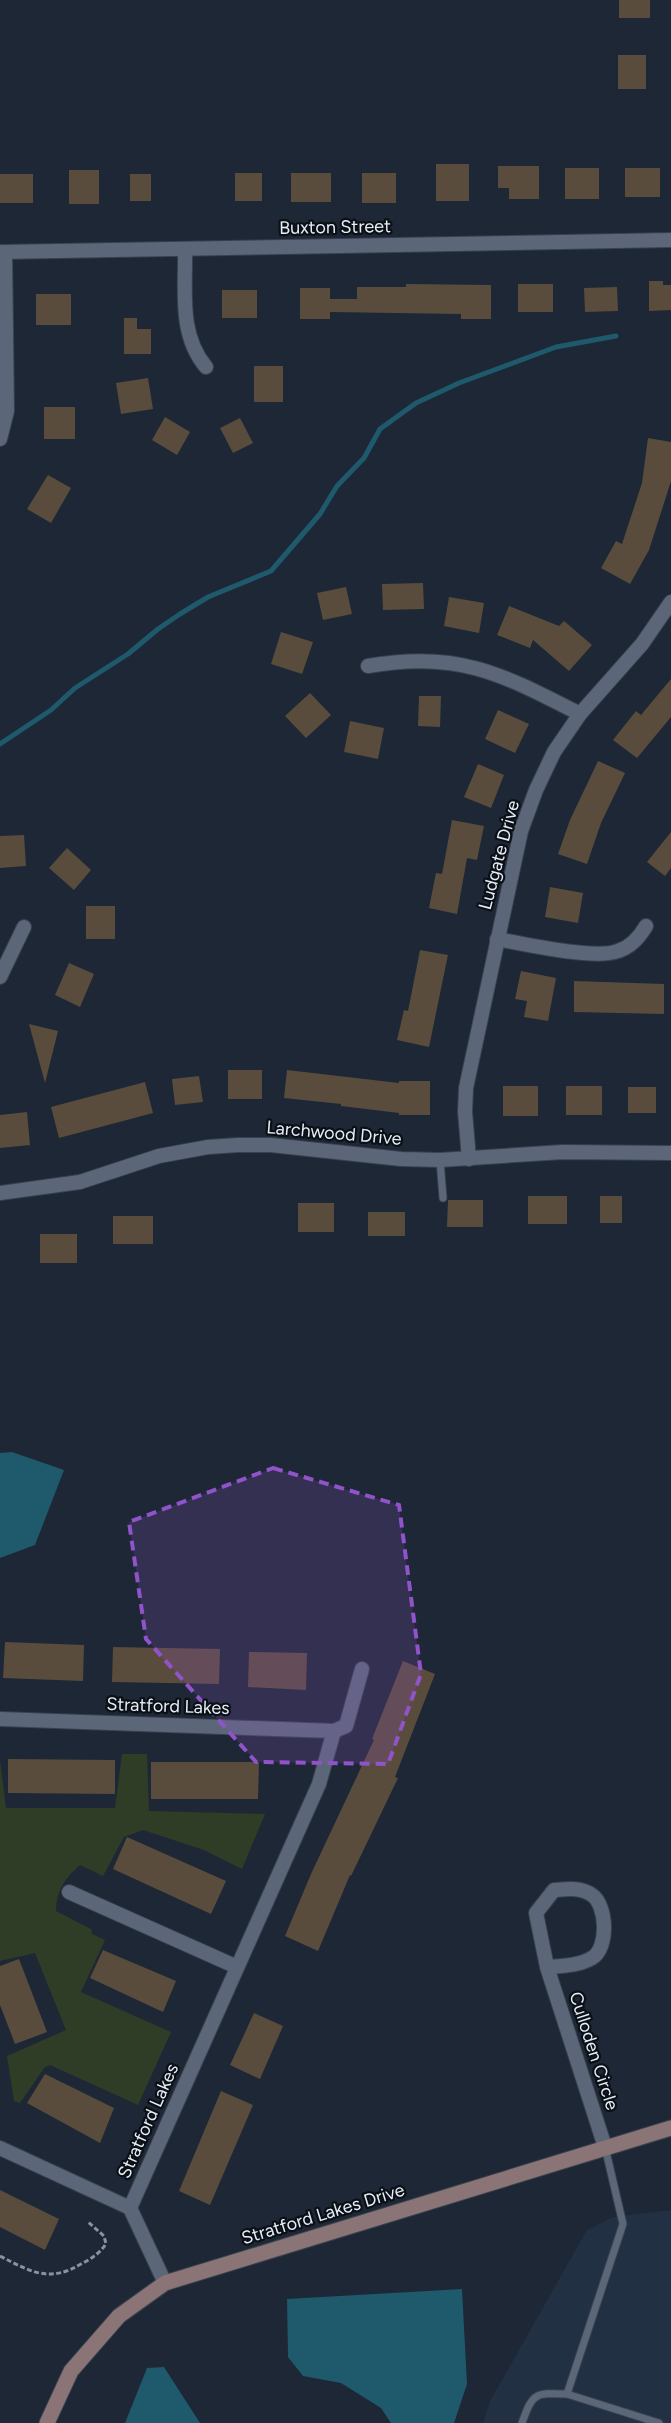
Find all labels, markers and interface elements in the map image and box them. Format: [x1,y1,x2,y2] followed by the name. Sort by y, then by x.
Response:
[279,215,391,239] street label: Buxton Street
[474,798,524,912] street label: Ludgate Drive
[265,1116,403,1150] street label: Larchwood Drive
[106,1693,230,1719] street label: Stratford Lakes
[565,1989,624,2113] street label: Culloden Circle
[113,2060,183,2182] street label: Stratford Lakes
[239,2179,407,2249] street label: Stratford Lakes Drive

